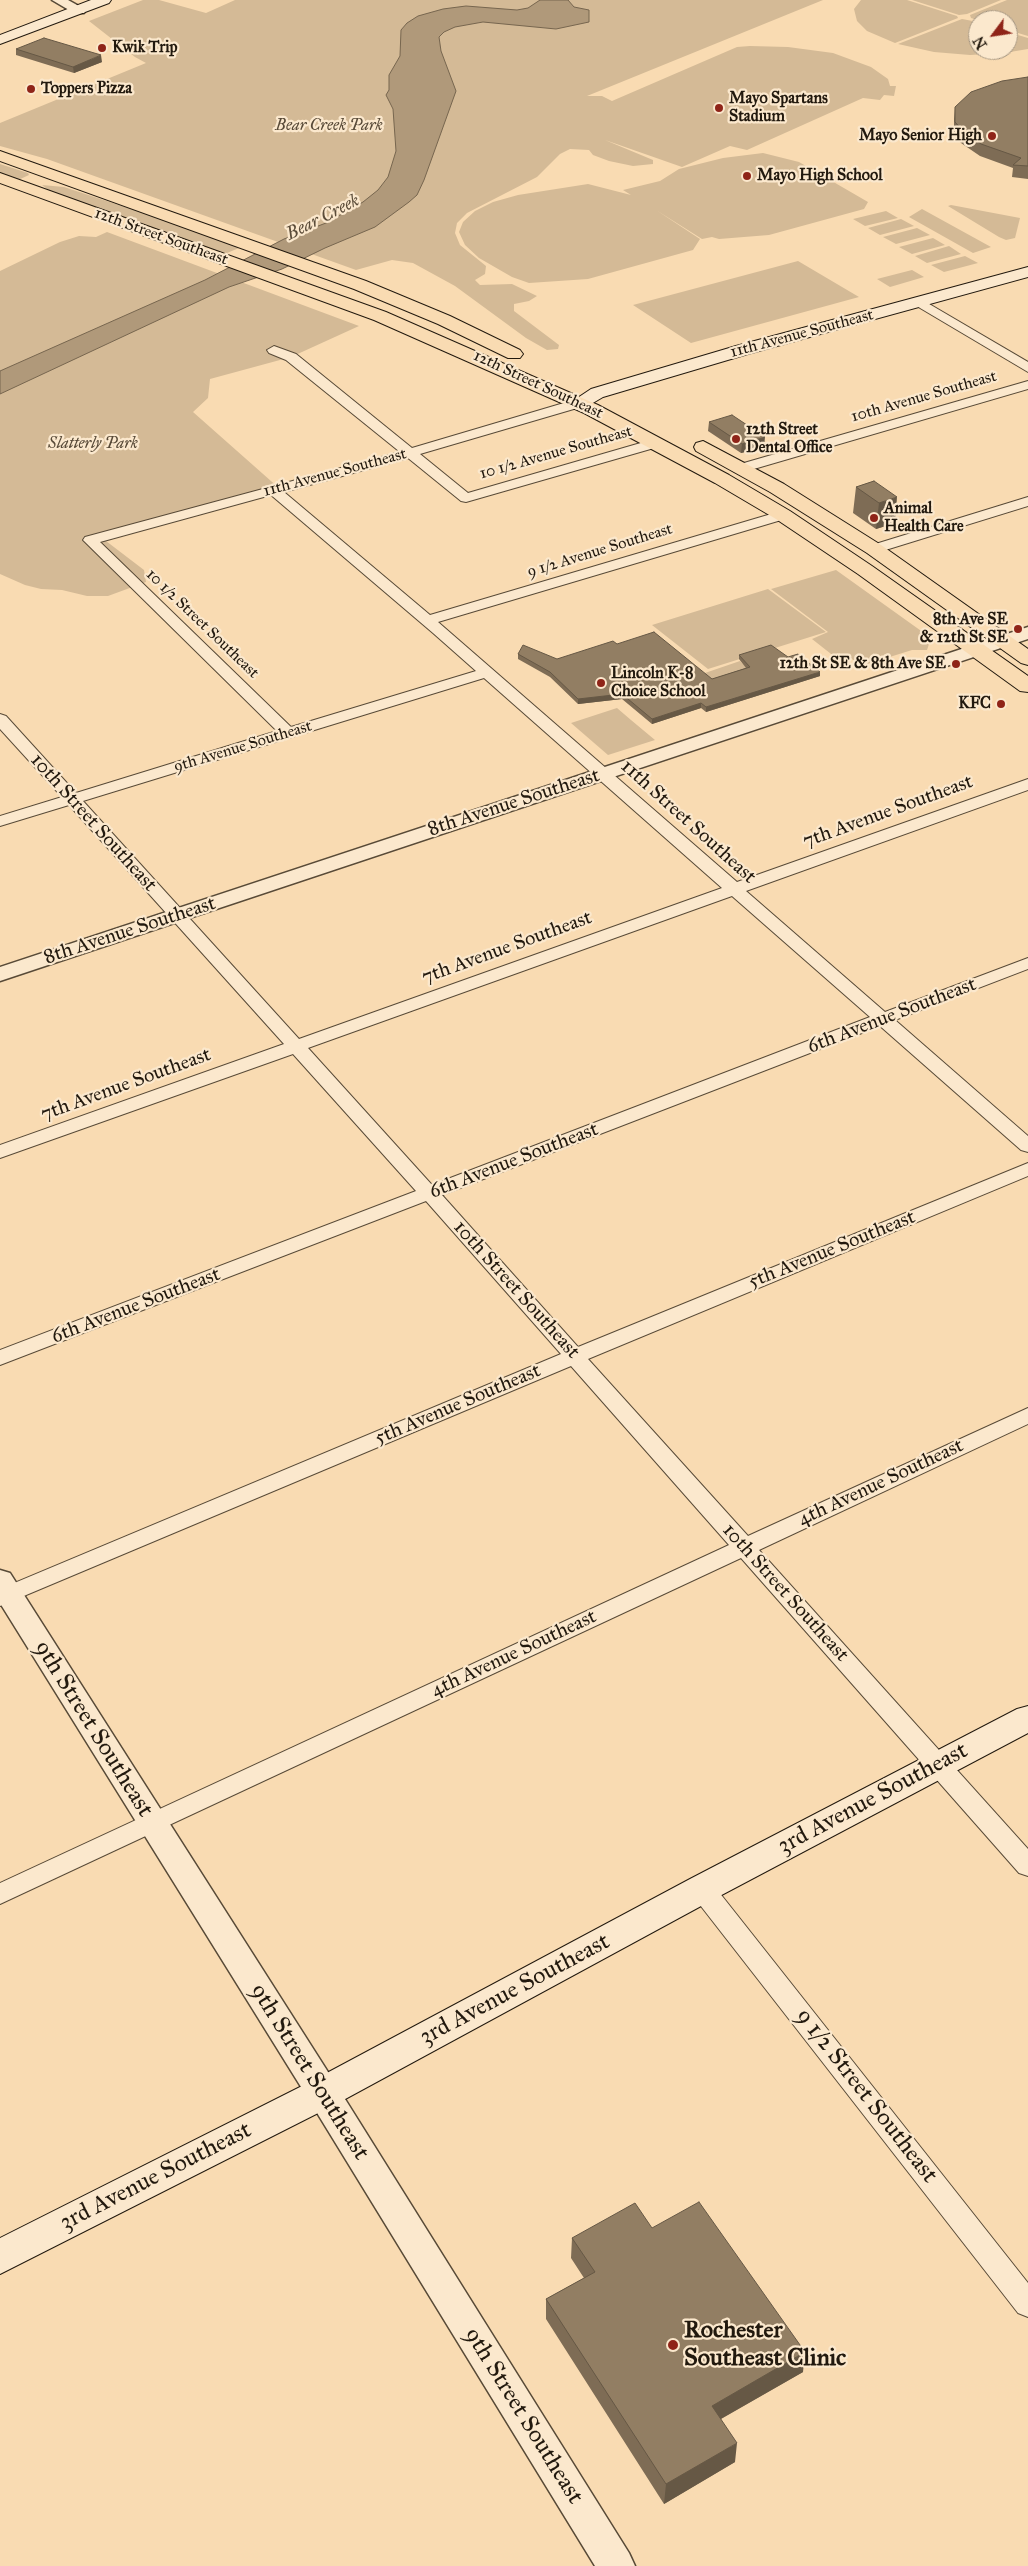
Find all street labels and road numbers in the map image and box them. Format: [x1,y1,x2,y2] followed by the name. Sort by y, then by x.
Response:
[92,204,230,270] street label: 12th Street Southeast
[728,306,876,362] street label: 11th Avenue Southeast
[470,347,606,423] street label: 12th Street Southeast
[849,367,999,427] street label: 10th Avenue Southeast
[478,422,634,484] street label: 10 1/2 Avenue Southeast
[261,445,409,501] street label: 11th Avenue Southeast
[525,520,675,582] street label: 9 1/2 Avenue Southeast
[142,565,262,683] street label: 10 1/2 Street Southeast
[172,717,314,777] street label: 9th Avenue Southeast
[25,749,161,897] street label: 10th Street Southeast
[615,755,761,889] street label: 11th Street Southeast
[425,764,603,842] street label: 8th Avenue Southeast
[800,770,976,854] street label: 7th Avenue Southeast
[41,892,219,970] street label: 8th Avenue Southeast
[419,906,595,990] street label: 7th Avenue Southeast
[804,973,980,1059] street label: 6th Avenue Southeast
[38,1043,214,1127] street label: 7th Avenue Southeast
[426,1118,602,1204] street label: 6th Avenue Southeast
[745,1206,919,1294] street label: 5th Avenue Southeast
[448,1216,584,1364] street label: 10th Street Southeast
[48,1263,224,1349] street label: 6th Avenue Southeast
[371,1359,545,1451] street label: 5th Avenue Southeast
[795,1434,967,1532] street label: 4th Avenue Southeast
[717,1519,853,1667] street label: 10th Street Southeast
[428,1605,600,1703] street label: 4th Avenue Southeast
[27,1635,159,1823] street label: 9th Street Southeast
[773,1737,973,1861] street label: 3rd Avenue Southeast
[415,1928,615,2052] street label: 3rd Avenue Southeast
[243,1978,375,2166] street label: 9th Street Southeast
[789,2003,943,2189] street label: 9 1/2 Street Southeast
[55,2116,257,2238] street label: 3rd Avenue Southeast
[457,2322,589,2510] street label: 9th Street Southeast

